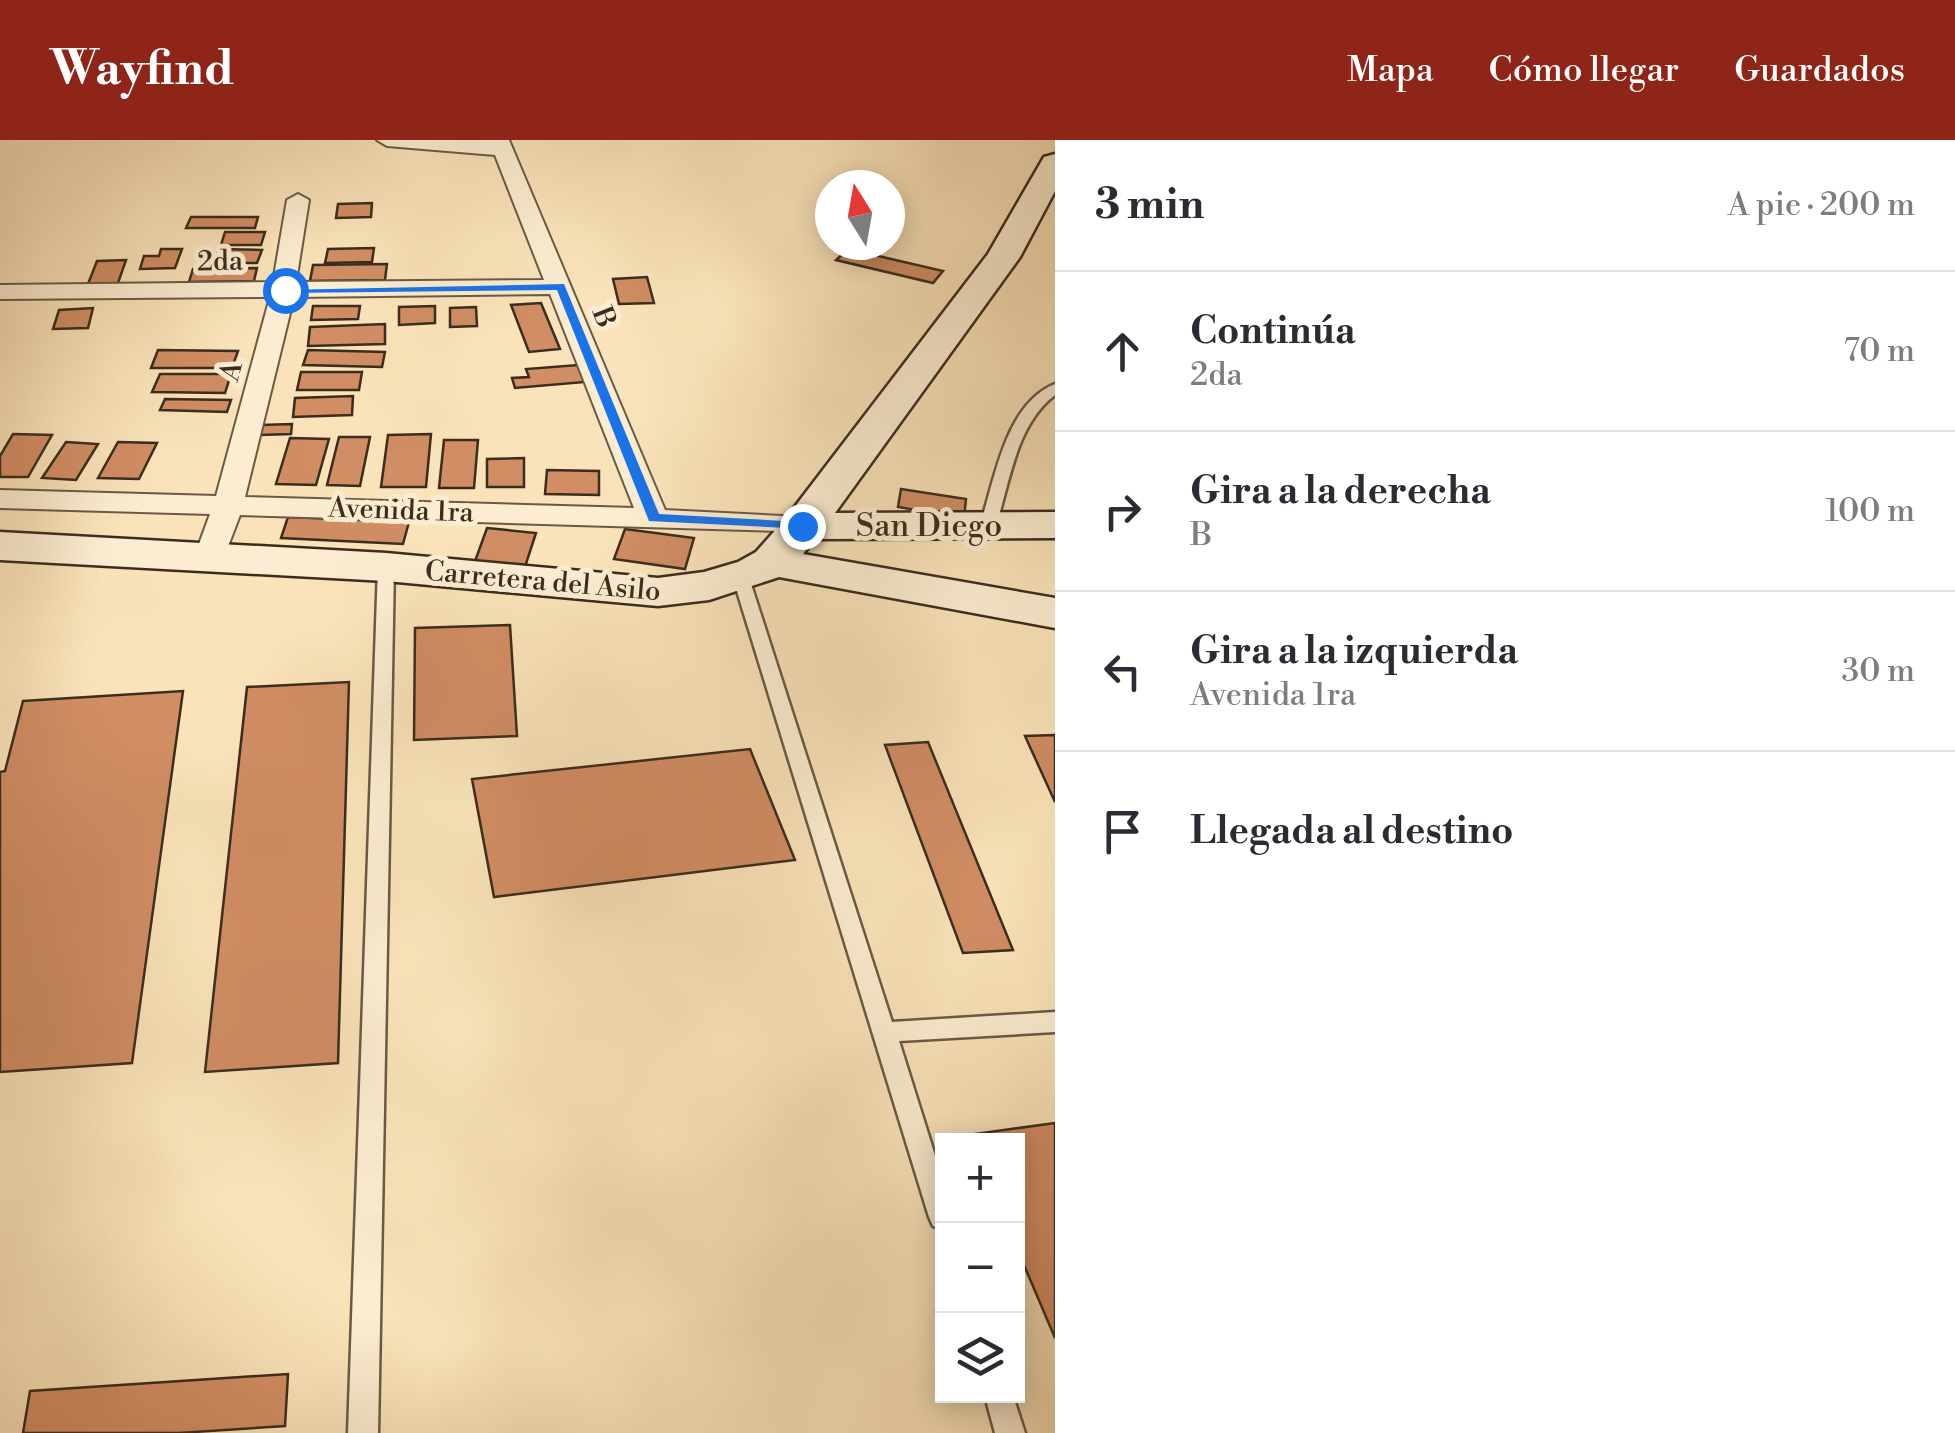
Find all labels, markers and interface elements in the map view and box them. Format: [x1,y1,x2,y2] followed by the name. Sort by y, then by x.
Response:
[50,40,234,100] text: Wayfind
[1347,49,1434,92] text: Mapa
[1489,49,1679,92] text: Cómo llegar
[1734,49,1905,92] text: Guardados
[815,170,905,260] north arrow
[1095,179,1204,232] text: 3 min
[1727,185,1915,225] text: A pie · 200 m
[197,244,244,279] street label: 2da
[263,268,309,314] route start
[583,301,624,333] street label: B
[1190,308,1356,355] text: Continúa
[1095,324,1150,379] icon: ahead
[1844,331,1915,371] text: 70 m
[1190,355,1243,395] text: 2da
[212,357,251,386] street label: A
[1190,468,1491,515] text: Gira a la derecha
[1095,484,1150,539] icon: right
[327,490,475,531] street label: Avenida 1ra
[1825,491,1915,531] text: 100 m
[780,504,826,550] route end
[856,506,1002,546] street label: San Diego
[1190,515,1213,555] text: B
[423,554,662,609] street label: Carretera del Asilo
[1190,628,1518,675] text: Gira a la izquierda
[1095,644,1150,699] icon: left
[1841,651,1915,691] text: 30 m
[1190,675,1356,715] text: Avenida 1ra
[1095,804,1150,859] icon: arrive
[1190,808,1513,855] text: Llegada al destino
[935,1133,1025,1403] map controls
[935,1133,1025,1223] button: +
[935,1223,1025,1313] button: −
[935,1313,1025,1403] button: layers

